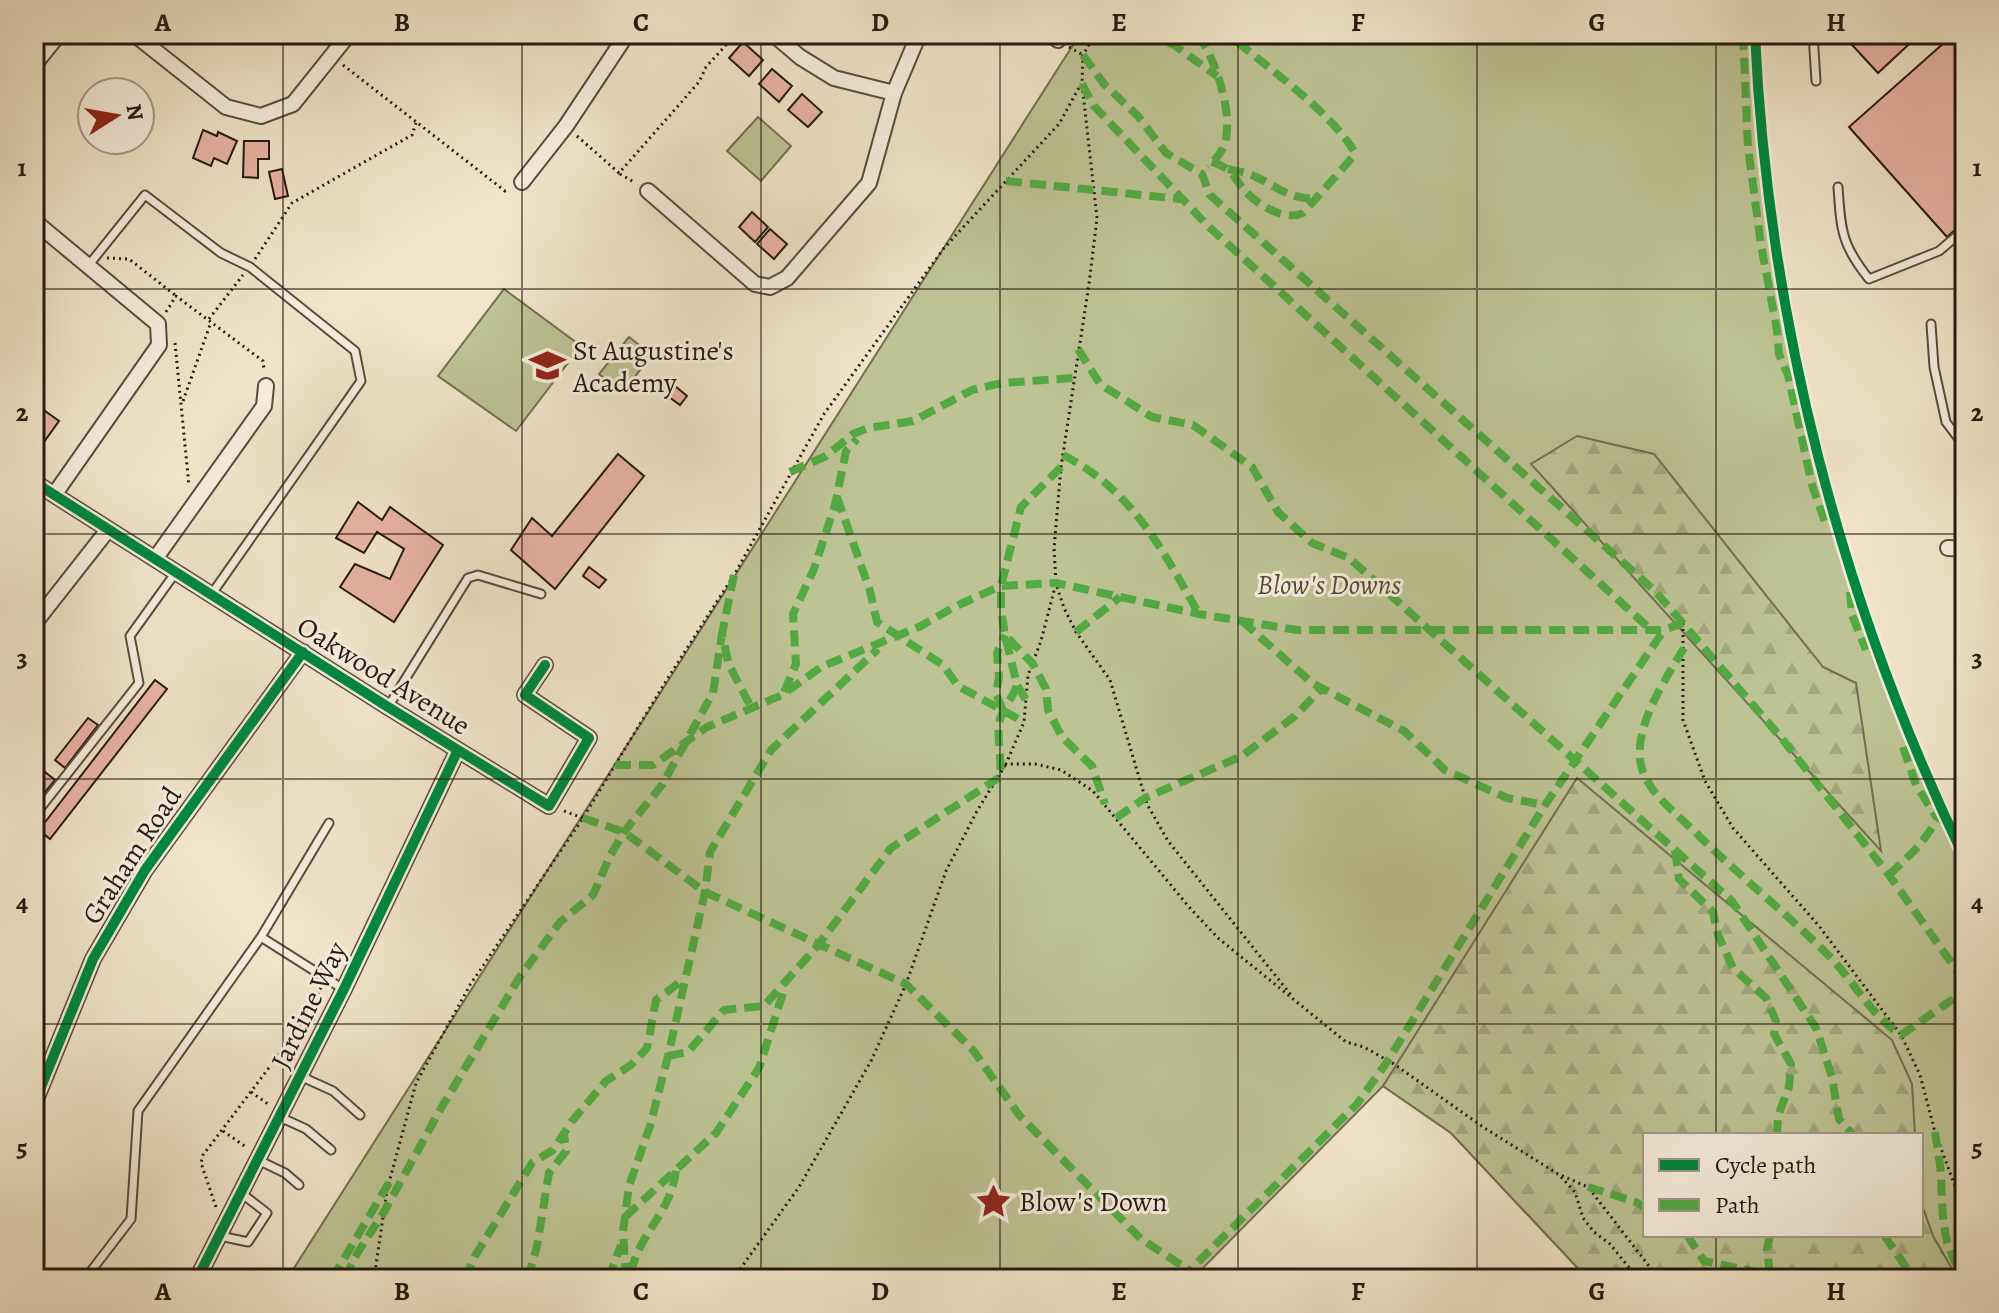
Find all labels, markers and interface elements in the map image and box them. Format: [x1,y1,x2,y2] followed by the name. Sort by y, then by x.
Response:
[154,5,172,40] text: A
[394,5,410,40] text: B
[633,5,649,40] text: C
[871,5,889,40] text: D
[1111,5,1127,40] text: E
[1351,5,1365,40] text: F
[1588,5,1606,40] text: G
[1826,5,1846,40] text: H
[76,76,156,156] north arrow
[118,102,151,123] text: N
[17,150,27,185] text: 1
[1972,150,1982,185] text: 1
[572,332,734,402] place label: St Augustine's Academy
[528,347,566,385] school or university icon: St Augustine's Academy
[16,395,29,430] text: 2
[1971,395,1984,430] text: 2
[1257,566,1401,604] park label: Blow's Downs
[290,607,477,744] street label: Oakwood Avenue
[16,640,28,675] text: 3
[1971,640,1983,675] text: 3
[73,779,191,932] street label: Graham Road
[16,885,28,920] text: 4
[1971,885,1983,920] text: 4
[262,935,356,1075] street label: Jardine Way
[16,1130,28,1165] text: 5
[1971,1130,1983,1165] text: 5
[1643,1133,1923,1237] legend
[1715,1149,1816,1181] text: Cycle path
[974,1182,1012,1220] place icon: Blow's Down
[1019,1183,1167,1221] place label: Blow's Down
[1715,1189,1760,1221] text: Path
[154,1274,172,1309] text: A
[394,1274,410,1309] text: B
[633,1274,649,1309] text: C
[871,1274,889,1309] text: D
[1111,1274,1127,1309] text: E
[1351,1274,1365,1309] text: F
[1588,1274,1606,1309] text: G
[1826,1274,1846,1309] text: H

